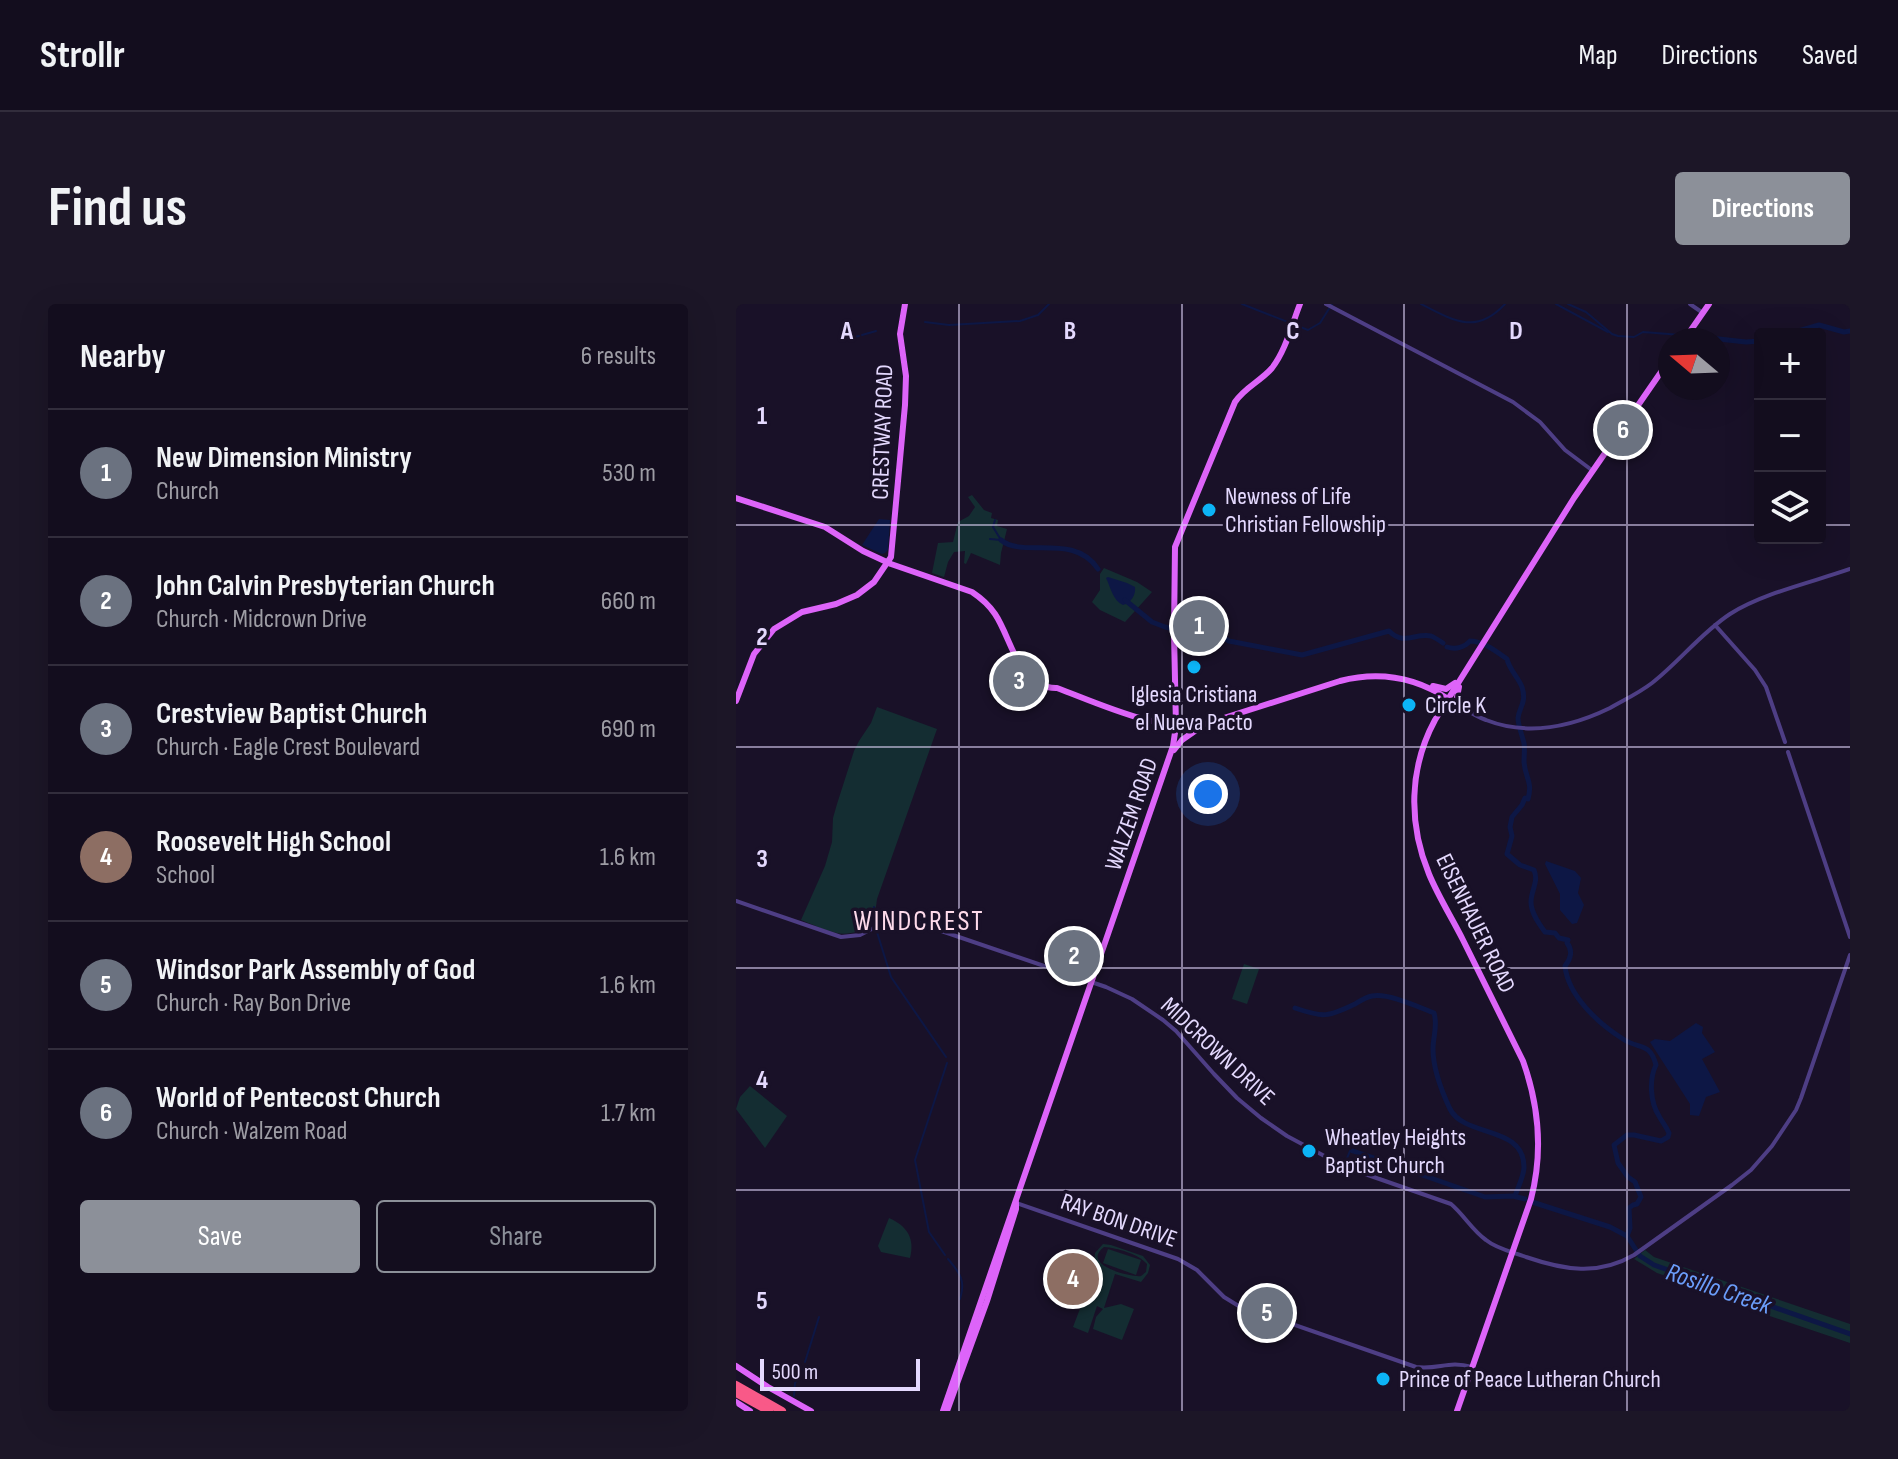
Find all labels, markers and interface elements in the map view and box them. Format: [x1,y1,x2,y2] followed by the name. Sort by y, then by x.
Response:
[40,33,125,78] text: Strollr
[1579,39,1618,72] text: Map
[1662,39,1758,72] text: Directions
[1802,39,1858,72] text: Saved
[1675,172,1850,245] button: Directions
[48,175,187,242] text: Find us
[840,316,854,347] text: A
[1064,316,1076,347] text: B
[1286,316,1300,347] text: C
[1509,316,1523,347] text: D
[1658,328,1730,400] north arrow
[1754,328,1826,544] map controls
[1754,328,1826,400] button: +
[80,336,166,377] text: Nearby
[581,341,656,372] text: 6 results
[866,364,899,500] street label: CRESTWAY ROAD
[1597,400,1649,460] pin: 6
[1754,400,1826,472] button: −
[757,401,767,432] text: 1
[156,440,412,476] text: New Dimension Ministry
[101,458,111,489] text: 1
[602,458,656,489] text: 530 m
[1754,472,1826,544] button: layers
[156,476,219,507] text: Church
[1225,482,1386,539] place label: Newness of Life Christian Fellowship
[1200,501,1218,519] marker: Newness of Life Christian Fellowship
[156,568,495,604] text: John Calvin Presbyterian Church
[100,586,112,617] text: 2
[601,586,656,617] text: 660 m
[1173,596,1225,656] pin: 1
[156,604,367,635] text: Church · Midcrown Drive
[756,622,768,653] text: 2
[993,651,1045,711] pin: 3
[1185,658,1203,676] marker: Iglesia Cristiana el Nueva Pacto
[1131,680,1257,737] place label: Iglesia Cristiana el Nueva Pacto
[1425,691,1486,720] place label: Circle K
[156,696,427,732] text: Crestview Baptist Church
[1400,696,1418,714] marker: Circle K
[100,714,112,745] text: 3
[601,714,656,745] text: 690 m
[156,732,420,763] text: Church · Eagle Crest Boulevard
[1099,754,1164,874] street label: WALZEM ROAD
[1188,774,1228,814] your location
[156,824,391,860] text: Roosevelt High School
[100,842,112,873] text: 4
[600,842,656,873] text: 1.6 km
[756,844,768,875] text: 3
[1429,849,1522,997] street label: EISENHAUER ROAD
[156,860,215,891] text: School
[853,905,985,938] district label: WINDCREST
[1048,926,1100,986] pin: 2
[156,952,475,988] text: Windsor Park Assembly of God
[100,970,112,1001] text: 5
[600,970,656,1001] text: 1.6 km
[156,988,351,1019] text: Church · Ray Bon Drive
[1155,991,1281,1112] street label: MIDCROWN DRIVE
[756,1065,768,1096] text: 4
[156,1080,441,1116] text: World of Pentecost Church
[100,1098,112,1129] text: 6
[601,1098,656,1129] text: 1.7 km
[156,1116,347,1147] text: Church · Walzem Road
[1325,1123,1466,1180] place label: Wheatley Heights Baptist Church
[1300,1142,1318,1160] marker: Wheatley Heights Baptist Church
[1057,1187,1181,1254] street label: RAY BON DRIVE
[80,1200,360,1273] button: Save
[376,1200,656,1273] button: Share
[1047,1249,1099,1309] pin: 4
[1662,1257,1776,1322] water label: Rosillo Creek
[1241,1283,1293,1343] pin: 5
[756,1286,768,1317] text: 5
[760,1355,920,1391] scale bar
[772,1359,818,1386] text: 500 m
[1399,1365,1661,1394] place label: Prince of Peace Lutheran Church
[1374,1370,1392,1388] marker: Prince of Peace Lutheran Church

